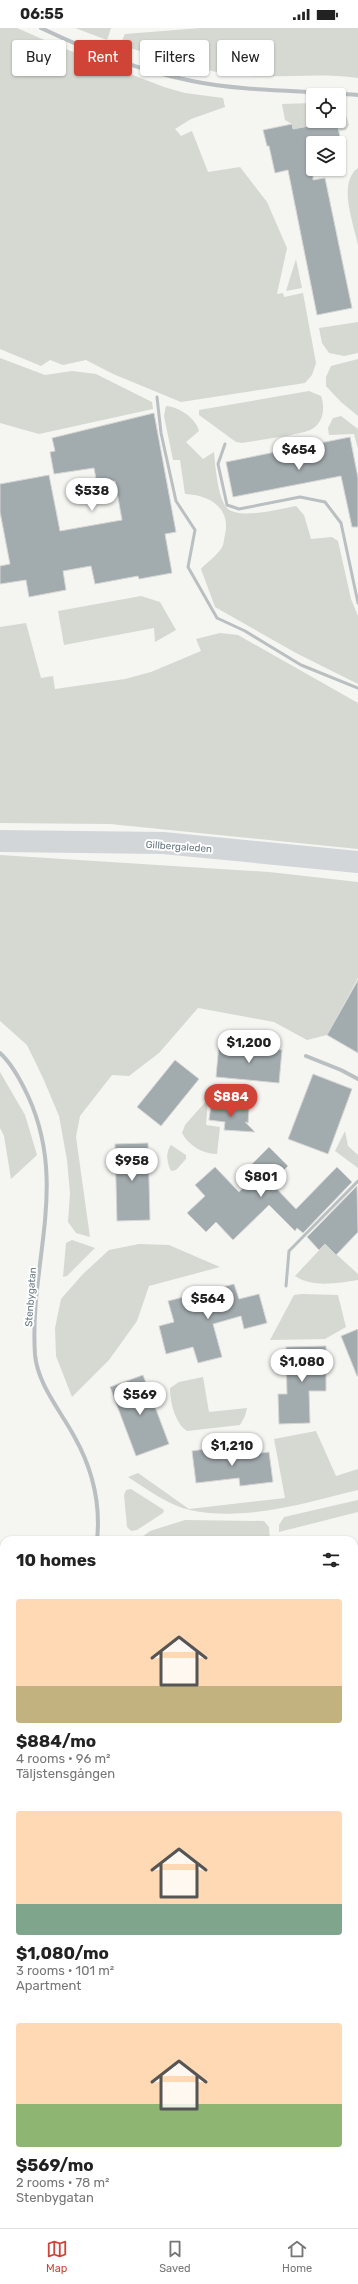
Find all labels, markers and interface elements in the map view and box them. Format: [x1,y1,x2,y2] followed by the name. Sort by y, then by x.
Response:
[20,5,64,23] text: 06:55
[12,40,66,76] chip: Buy
[74,40,132,76] chip: Rent
[140,40,209,76] chip: Filters
[217,40,274,76] chip: New
[306,88,346,176] map controls
[306,88,346,128] button: locate
[306,136,346,176] button: layers
[275,437,323,471] pin: $654
[282,442,316,457] text: $654
[68,478,116,512] pin: $538
[75,483,109,498] text: $538
[145,839,213,855] street label: Gillbergaleden
[216,1030,282,1064] pin: $1,200
[227,1035,271,1050] text: $1,200
[207,1084,255,1118] pin: $884
[213,1089,249,1104] text: $884
[108,1148,156,1182] pin: $958
[115,1153,149,1168] text: $958
[237,1164,285,1198] pin: $801
[245,1169,277,1184] text: $801
[23,1267,39,1327] street label: Stenbygatan
[184,1286,232,1320] pin: $564
[191,1291,225,1306] text: $564
[269,1349,335,1383] pin: $1,080
[279,1354,325,1369] text: $1,080
[116,1382,164,1416] pin: $569
[123,1387,157,1402] text: $569
[199,1433,265,1467] pin: $1,210
[211,1438,253,1453] text: $1,210
[320,1549,342,1571] icon: filters
[16,1550,96,1570] text: 10 homes
[143,1625,215,1697] icon: home
[16,1731,96,1751] text: $884/mo
[16,1751,110,1766] text: 4 rooms · 96 m²
[16,1766,115,1781] text: Täljstensgången
[143,1837,215,1909] icon: home
[16,1943,109,1963] text: $1,080/mo
[16,1963,114,1978] text: 3 rooms · 101 m²
[16,1978,81,1993] text: Apartment
[143,2049,215,2121] icon: home
[16,2155,94,2175] text: $569/mo
[16,2175,110,2190] text: 2 rooms · 78 m²
[16,2190,94,2205] text: Stenbygatan
[46,2238,68,2275] tab: Map
[159,2238,191,2275] tab: Saved
[282,2238,312,2275] tab: Home

